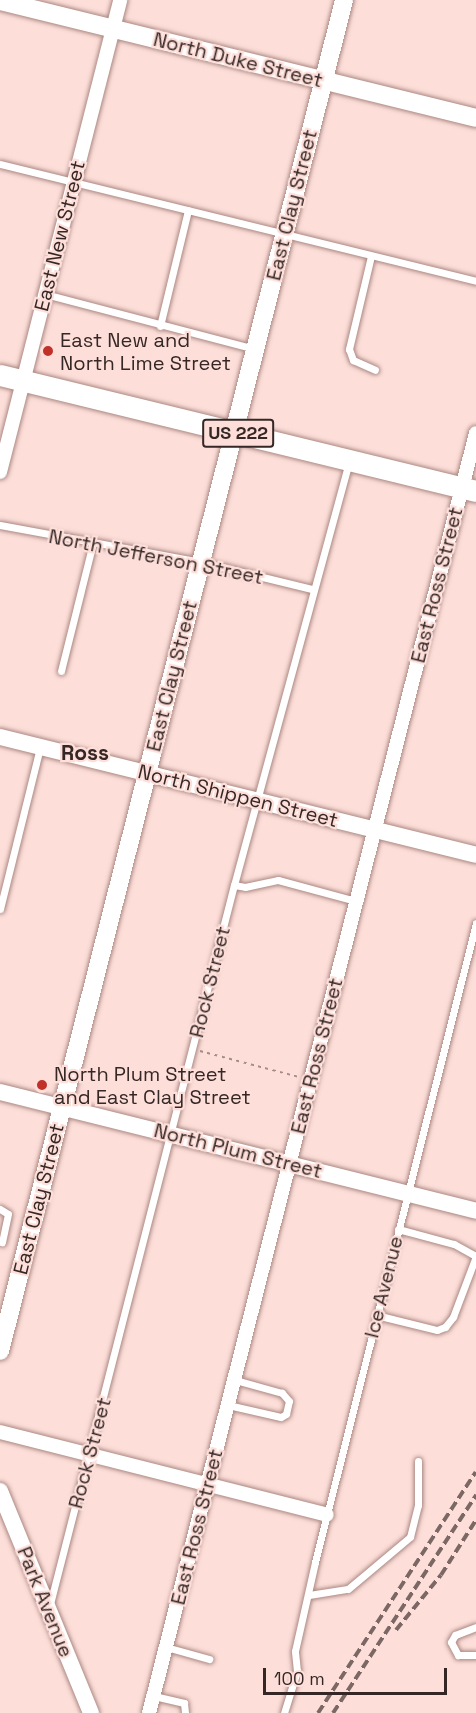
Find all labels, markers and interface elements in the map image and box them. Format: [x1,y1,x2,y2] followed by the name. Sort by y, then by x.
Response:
[151,27,325,93] street label: North Duke Street
[262,127,322,283] street label: East Clay Street
[30,158,90,314] street label: East New Street
[60,328,231,375] place label: East New and North Lime Street
[41,344,55,358] marker: East New and North Lime Street
[202,418,274,448] road number: US 222
[406,505,468,665] street label: East Ross Street
[47,524,265,590] street label: North Jefferson Street
[142,598,202,754] street label: East Clay Street
[61,740,109,766] district label: Ross
[135,760,341,832] street label: North Shippen Street
[185,924,235,1040] street label: Rock Street
[286,976,348,1136] street label: East Ross Street
[54,1062,251,1109] place label: North Plum Street and East Clay Street
[35,1078,49,1092] marker: North Plum Street and East Clay Street
[151,1119,325,1183] street label: North Plum Street
[9,1121,69,1277] street label: East Clay Street
[360,1233,408,1341] street label: Ice Avenue
[64,1395,116,1511] street label: Rock Street
[166,1447,228,1607] street label: East Ross Street
[12,1543,78,1661] street label: Park Avenue
[266,1656,450,1694] scale bar
[274,1667,325,1690] text: 100 m

